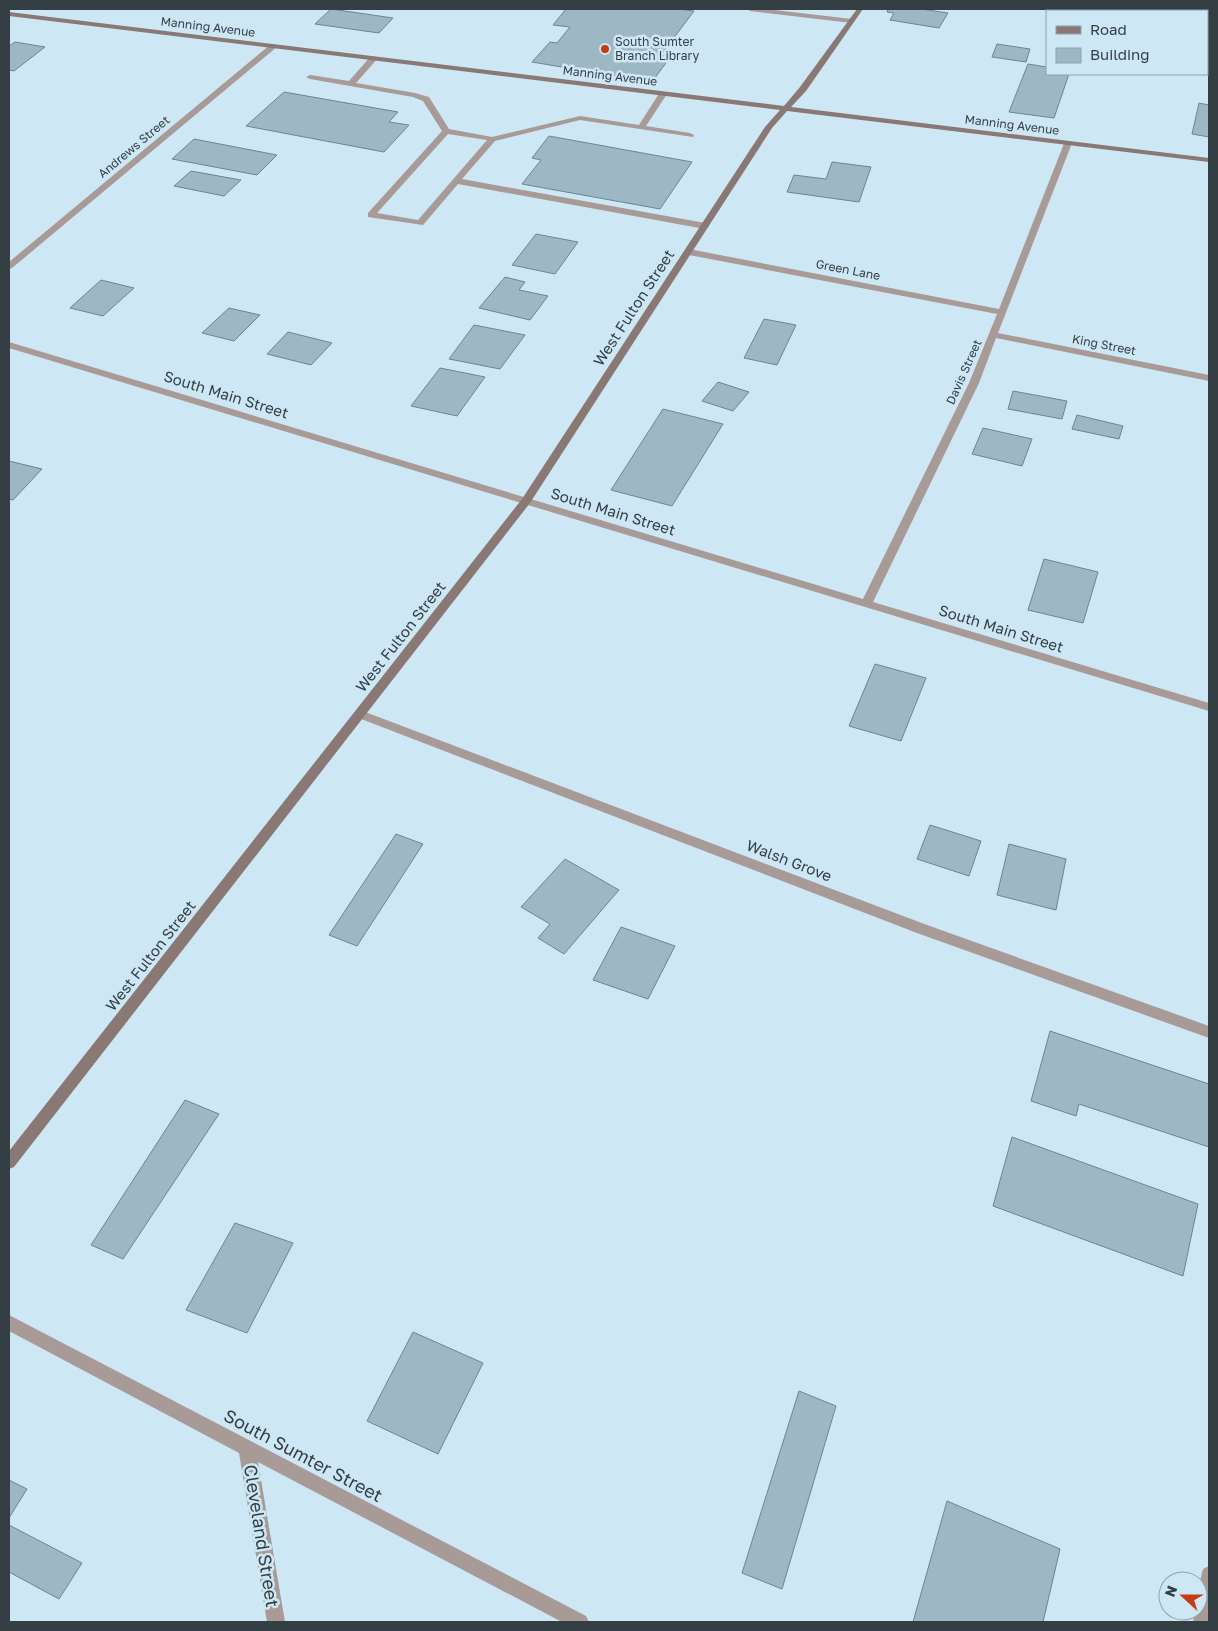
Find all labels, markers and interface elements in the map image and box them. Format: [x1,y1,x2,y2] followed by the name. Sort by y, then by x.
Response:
[1046,10,1208,75] legend
[160,13,256,40] street label: Manning Avenue
[1090,20,1127,38] text: Road
[615,34,699,63] place label: South Sumter Branch Library
[599,43,611,55] marker: South Sumter Branch Library
[1090,45,1150,63] text: Building
[562,62,658,89] street label: Manning Avenue
[964,111,1060,138] street label: Manning Avenue
[95,112,173,181] street label: Andrews Street
[589,246,677,369] street label: West Fulton Street
[815,256,882,283] street label: Green Lane
[1071,331,1138,358] street label: King Street
[943,337,985,407] street label: Davis Street
[162,367,291,422] street label: South Main Street
[549,484,678,539] street label: South Main Street
[352,578,449,695] street label: West Fulton Street
[937,601,1066,656] street label: South Main Street
[744,836,835,885] street label: Walsh Grove
[102,897,199,1014] street label: West Fulton Street
[220,1404,387,1506] street label: South Sumter Street
[240,1463,284,1609] street label: Cleveland Street
[1158,1571,1208,1621] north arrow
[1161,1583,1180,1599] text: N

